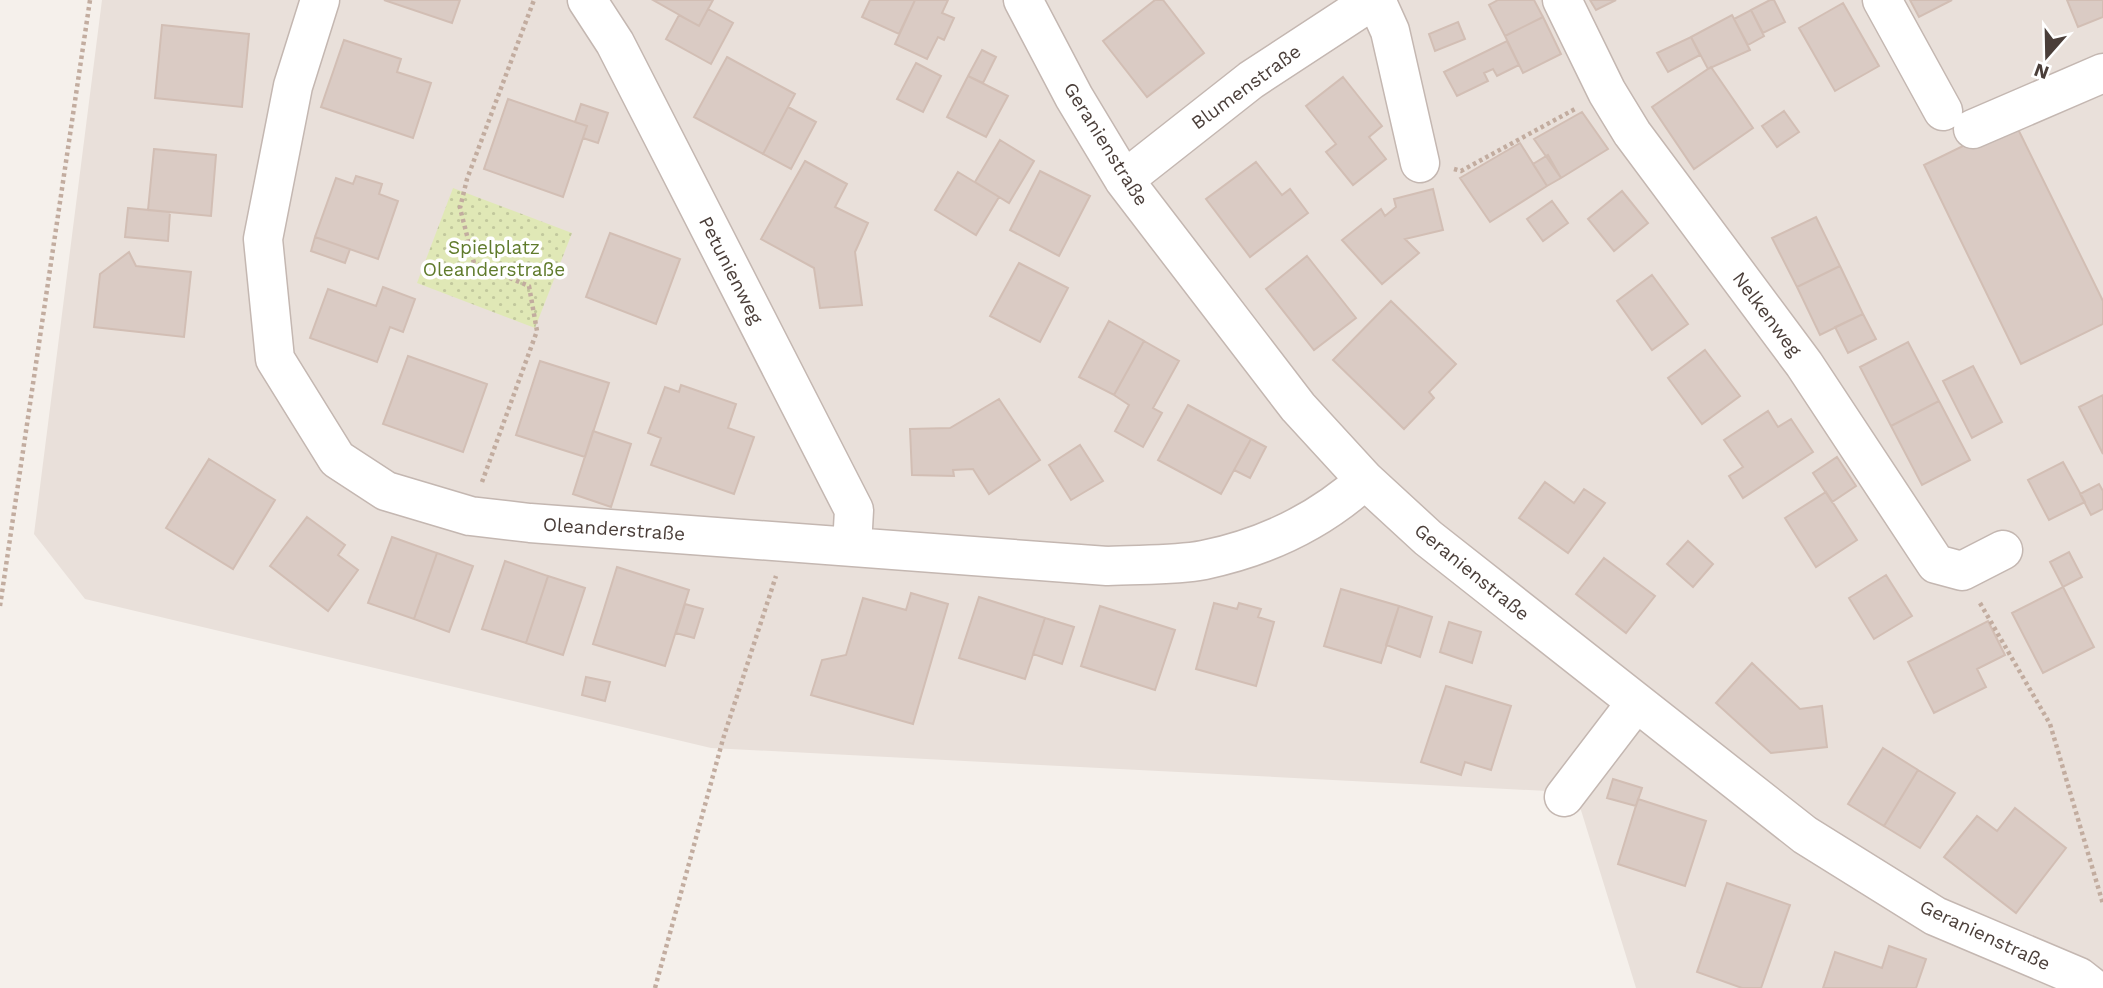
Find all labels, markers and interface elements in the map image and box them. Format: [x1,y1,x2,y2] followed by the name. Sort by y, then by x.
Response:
[2012,21,2082,91] north arrow
[1187,40,1305,134] street label: Blumenstraße
[2031,58,2052,85] text: N
[1059,78,1153,210] street label: Geranienstraße
[694,212,768,329] street label: Petunienweg
[423,236,565,281] park label: Spielplatz Oleanderstraße
[1728,267,1807,362] street label: Nelkenweg
[542,513,686,545] street label: Oleanderstraße
[1410,519,1534,625] street label: Geranienstraße
[1916,895,2054,975] street label: Geranienstraße

